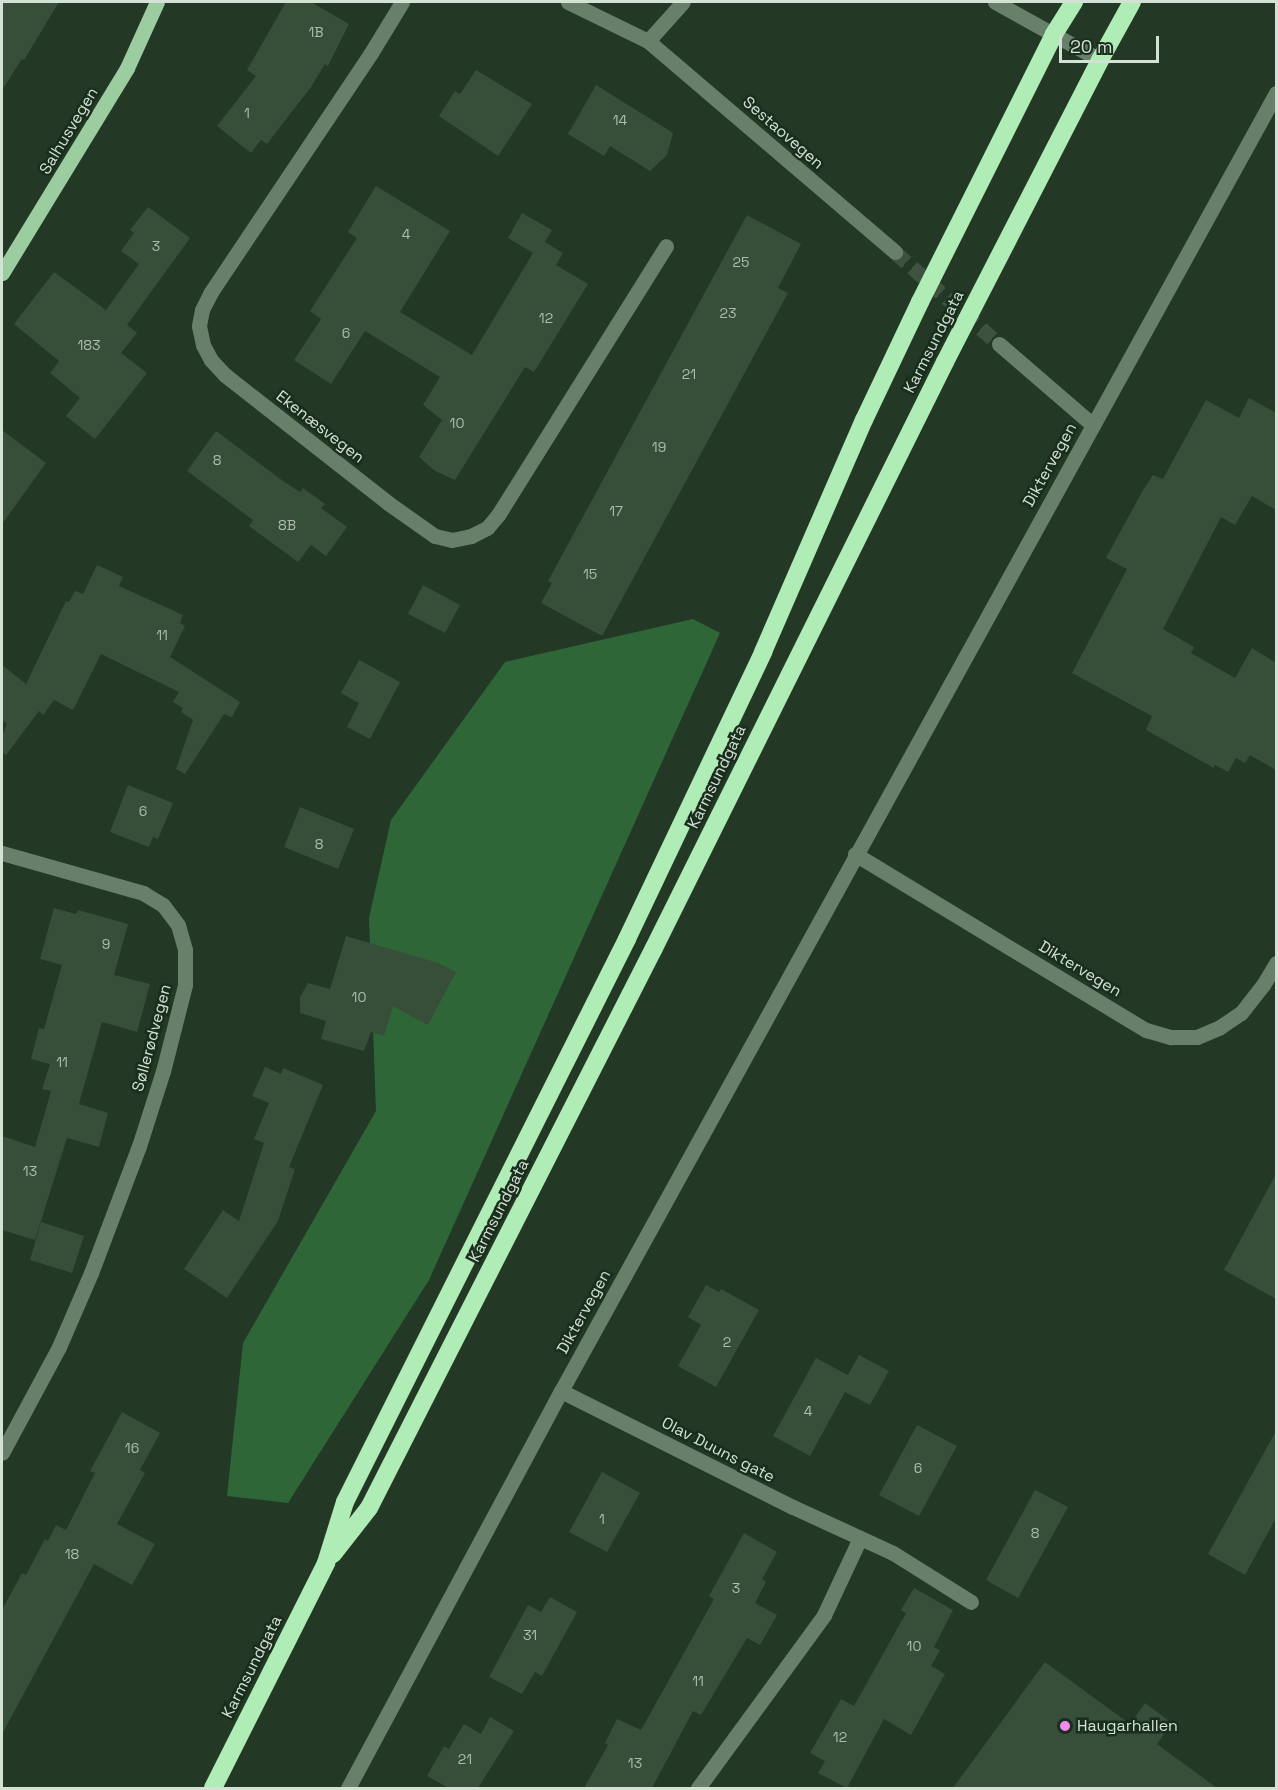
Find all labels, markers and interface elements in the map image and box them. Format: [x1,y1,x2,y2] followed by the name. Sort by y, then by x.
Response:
[308,24,324,40] house number: 1B
[1062,24,1162,62] scale bar
[1070,35,1113,58] text: 20 m
[36,84,102,178] street label: Salhusvegen
[739,93,827,173] street label: Sestaovegen
[244,105,250,121] house number: 1
[613,112,627,128] house number: 14
[402,226,410,242] house number: 4
[152,238,160,254] house number: 3
[733,254,749,270] house number: 25
[900,287,968,397] street label: Karmsundgata
[720,305,736,321] house number: 23
[539,310,553,326] house number: 12
[342,325,350,341] house number: 6
[77,337,101,353] house number: 183
[682,366,696,382] house number: 21
[272,387,368,467] street label: Ekenæsvegen
[450,415,464,431] house number: 10
[1019,420,1081,510] street label: Diktervegen
[652,439,666,455] house number: 19
[213,452,221,468] house number: 8
[609,503,623,519] house number: 17
[278,517,296,533] house number: 8B
[583,566,597,582] house number: 15
[156,627,168,643] house number: 11
[684,722,750,832] street label: Karmsundgata
[139,803,147,819] house number: 6
[315,836,323,852] house number: 8
[102,936,110,952] house number: 9
[1035,937,1125,1001] street label: Diktervegen
[128,982,176,1094] street label: Søllerødvegen
[352,989,366,1005] house number: 10
[56,1054,68,1070] house number: 11
[465,1156,533,1266] street label: Karmsundgata
[23,1163,37,1179] house number: 13
[553,1267,615,1357] street label: Diktervegen
[723,1334,731,1350] house number: 2
[804,1403,812,1419] house number: 4
[658,1413,778,1487] street label: Olav Duuns gate
[125,1440,139,1456] house number: 16
[914,1460,922,1476] house number: 6
[599,1511,605,1527] house number: 1
[1031,1525,1039,1541] house number: 8
[65,1546,79,1562] house number: 18
[732,1580,740,1596] house number: 3
[218,1612,286,1722] street label: Karmsundgata
[523,1627,537,1643] house number: 31
[907,1638,921,1654] house number: 10
[692,1673,704,1689] house number: 11
[1077,1716,1178,1736] place label: Haugarhallen
[1058,1719,1072,1733] marker: Haugarhallen
[833,1729,847,1745] house number: 12
[458,1751,472,1767] house number: 21
[628,1755,642,1771] house number: 13

